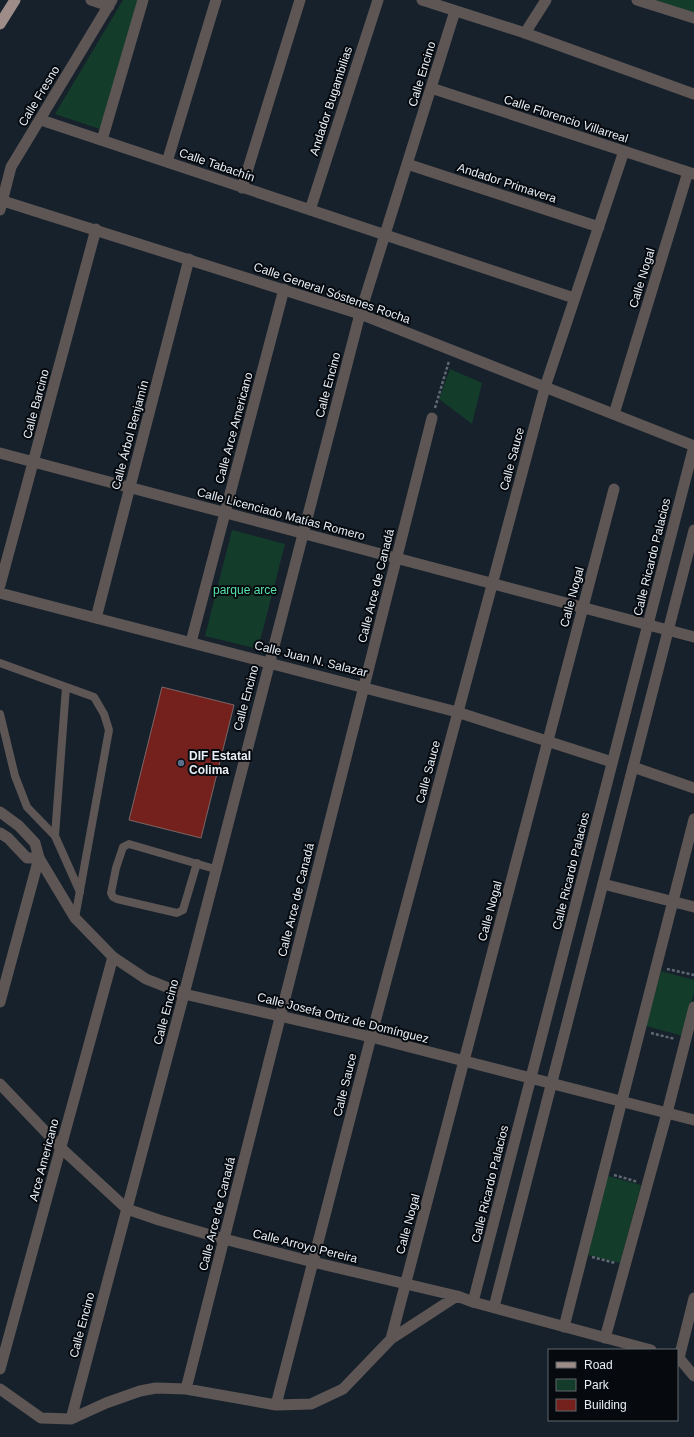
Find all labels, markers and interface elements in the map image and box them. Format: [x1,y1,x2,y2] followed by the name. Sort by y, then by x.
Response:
[405,39,439,108] street label: Calle Encino
[307,45,355,157] street label: Andador Bugambilias
[15,63,63,129] street label: Calle Fresno
[502,92,630,146] street label: Calle Florencio Villarreal
[177,145,257,185] street label: Calle Tabachín
[456,160,559,206] street label: Andador Primavera
[626,246,658,310] street label: Calle Nogal
[252,260,412,327] street label: Calle General Sóstenes Rocha
[313,350,344,419] street label: Calle Encino
[20,367,52,440] street label: Calle Barcino
[212,370,256,485] street label: Calle Arce Americano
[108,378,151,491] street label: Calle Árbol Benjamín
[497,426,527,492] street label: Calle Sauce
[195,485,367,543] street label: Calle Licenciado Matías Romero
[631,497,673,617] street label: Calle Ricardo Palacios
[355,527,397,644] street label: Calle Arce de Canadá
[557,565,587,629] street label: Calle Nogal
[213,583,277,597] park label: parque arce
[253,638,369,680] street label: Calle Juan N. Salazar
[231,663,262,732] street label: Calle Encino
[413,739,443,805] street label: Calle Sauce
[189,749,251,777] place label: DIF Estatal Colima
[176,758,186,768] marker: DIF Estatal Colima
[550,811,592,931] street label: Calle Ricardo Palacios
[275,841,317,958] street label: Calle Arce de Canadá
[475,879,505,943] street label: Calle Nogal
[151,977,182,1046] street label: Calle Encino
[256,990,430,1046] street label: Calle Josefa Ortiz de Domínguez
[330,1052,360,1118] street label: Calle Sauce
[26,1117,62,1203] street label: Arce Americano
[469,1124,511,1244] street label: Calle Ricardo Palacios
[196,1155,238,1272] street label: Calle Arce de Canadá
[393,1192,423,1256] street label: Calle Nogal
[251,1226,359,1266] street label: Calle Arroyo Pereira
[67,1290,98,1359] street label: Calle Encino
[548,1349,678,1421] legend
[584,1358,613,1372] text: Road
[584,1378,610,1392] text: Park
[584,1398,627,1412] text: Building

